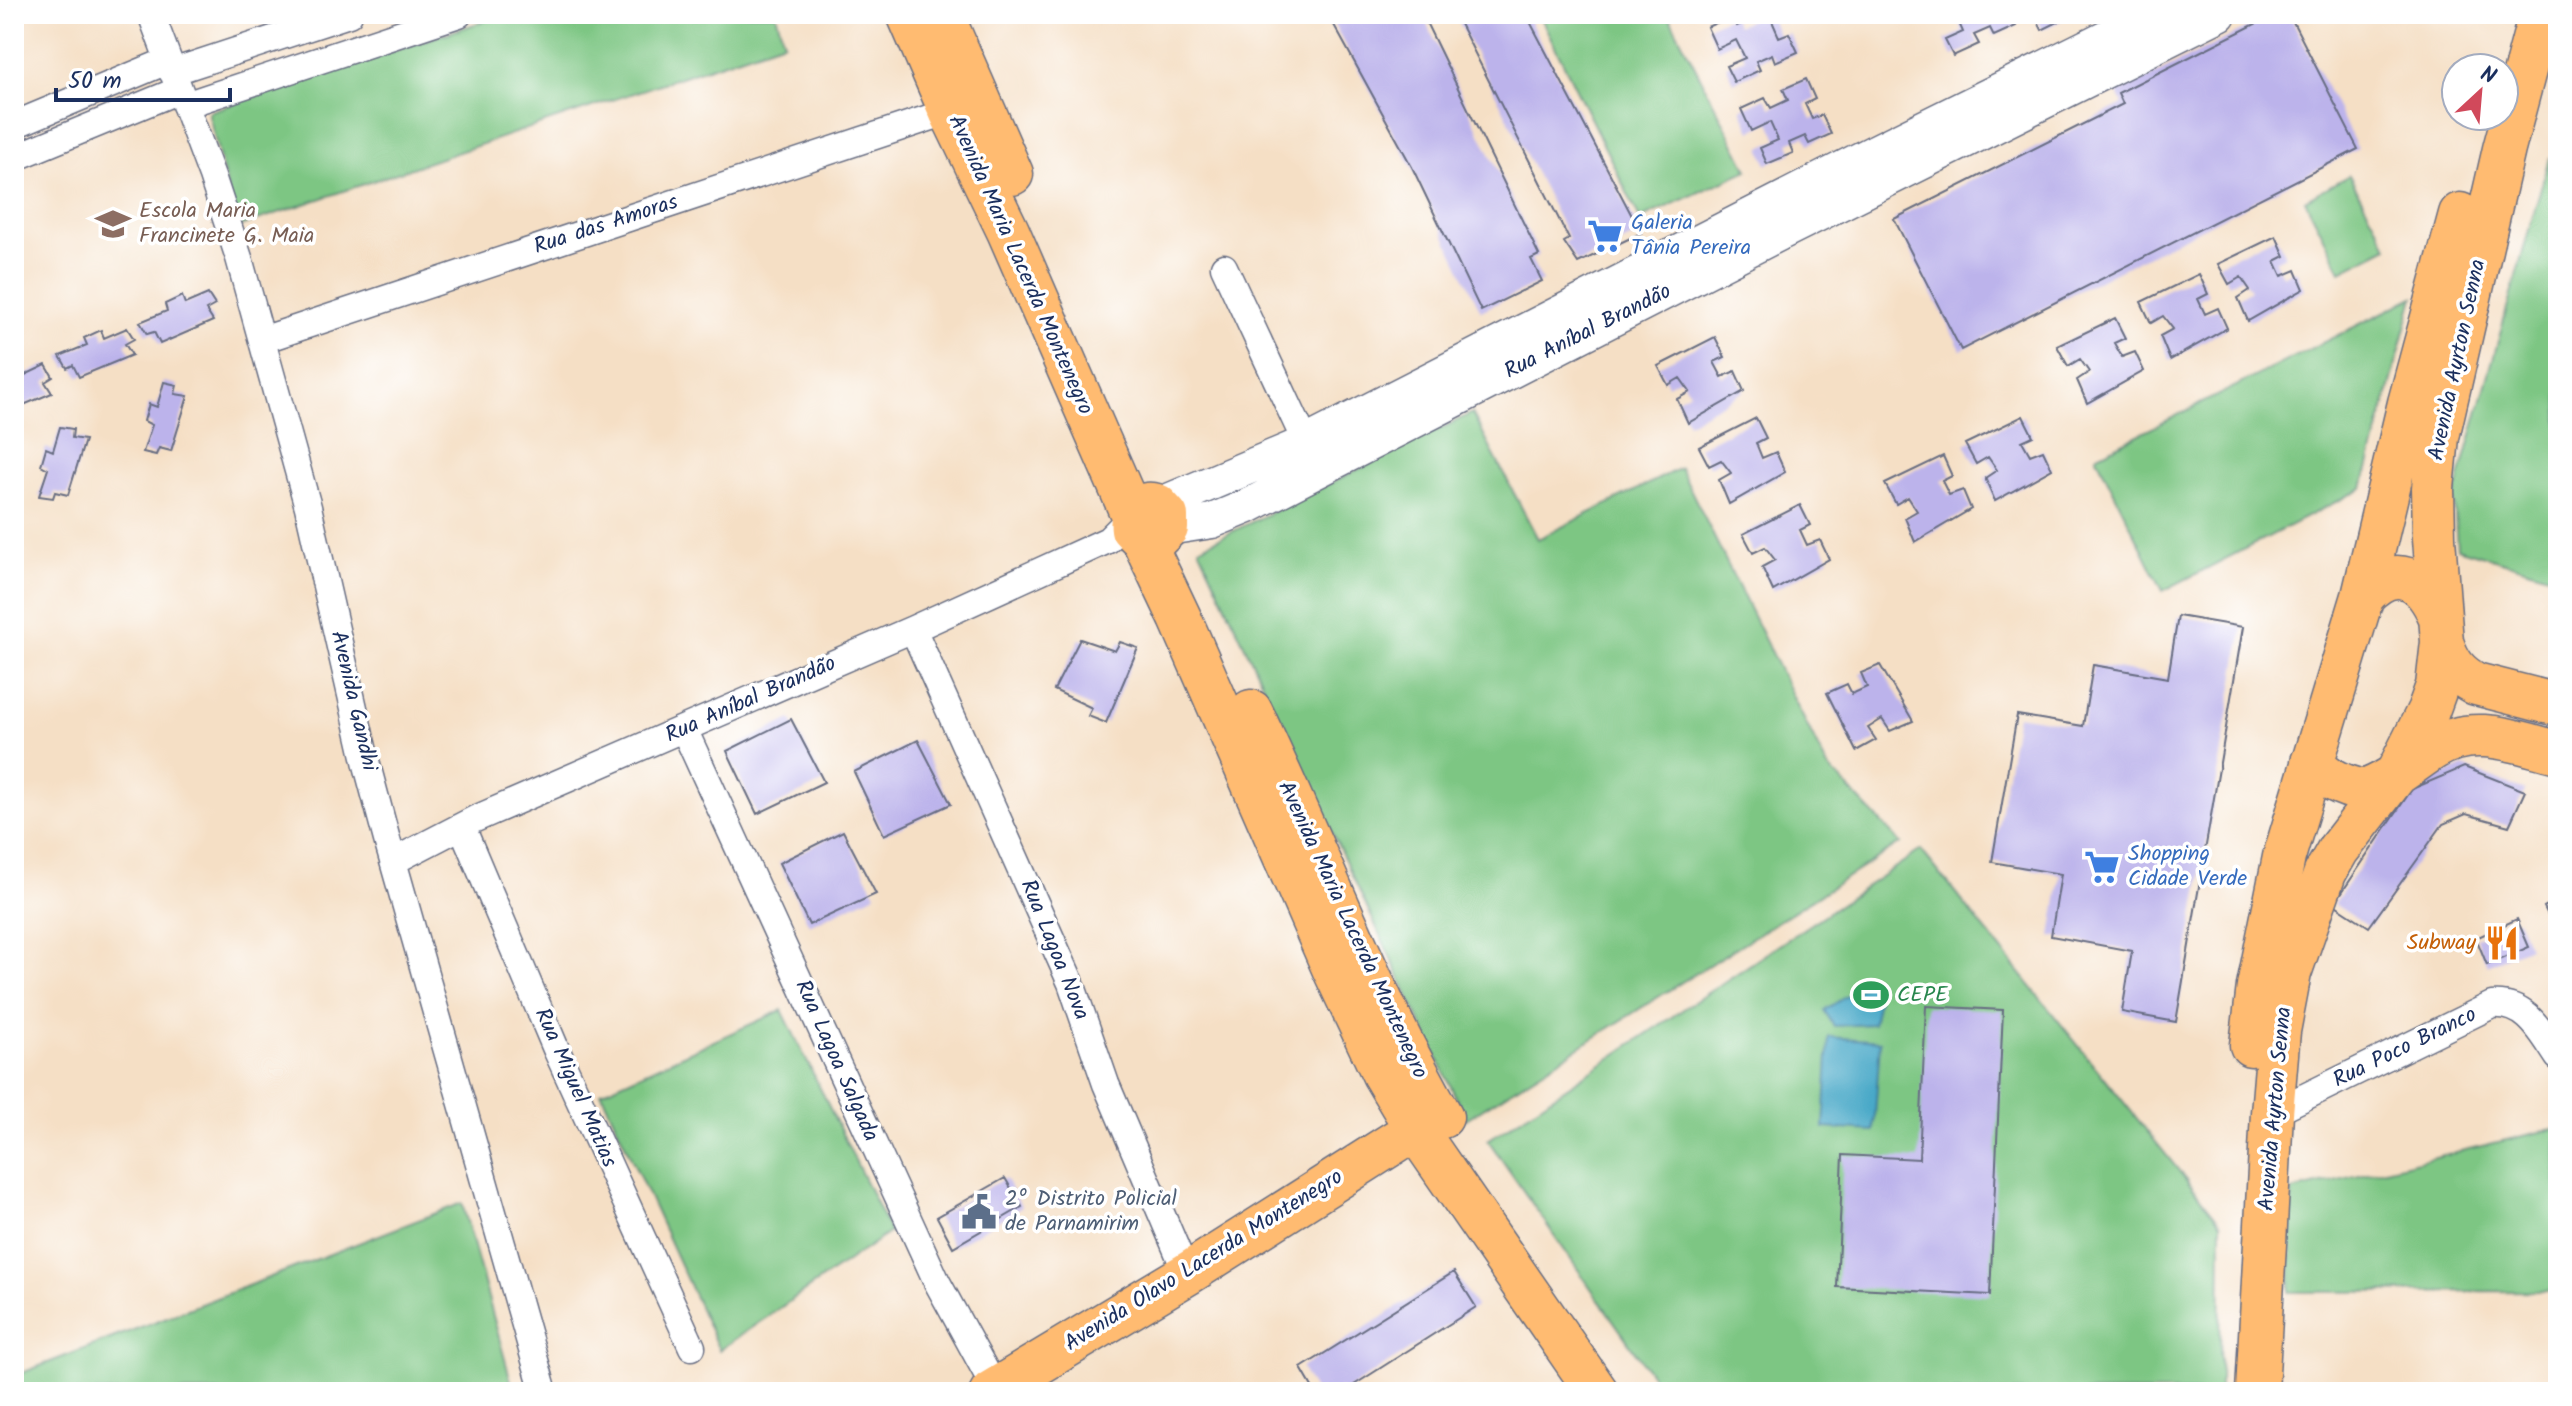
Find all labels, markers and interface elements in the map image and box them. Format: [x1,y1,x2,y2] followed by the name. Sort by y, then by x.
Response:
[56,52,230,102] scale bar
[2440,52,2520,132] north arrow
[2474,57,2502,95] text: N
[68,62,122,101] text: 50 m
[938,109,1102,421] street label: Avenida Maria Lacerda Montenegro
[529,185,683,265] street label: Rua das Amoras
[139,194,314,254] place label: Escola Maria Francinete G. Maia
[94,205,132,243] school or university icon: Escola Maria Francinete G. Maia
[1631,206,1751,266] place label: Galeria Tânia Pereira
[1586,217,1624,255] supermarket icon: Galeria Tânia Pereira
[2420,256,2496,464] street label: Avenida Ayrton Senna
[1498,275,1678,389] street label: Rua Aníbal Brandão
[320,627,386,775] street label: Avenida Gandhi
[660,647,842,753] street label: Rua Aníbal Brandão
[1267,775,1437,1085] street label: Avenida Maria Lacerda Montenegro
[2128,837,2247,897] place label: Shopping Cidade Verde
[2083,848,2121,886] supermarket icon: Shopping Cidade Verde
[1010,874,1098,1026] street label: Rua Lagoa Nova
[2483,924,2521,962] restaurant icon: Subway
[2407,926,2477,961] place label: Subway
[785,974,887,1148] street label: Rua Lagoa Salgada
[1852,976,1890,1014] sports icon: CEPE
[1897,978,1949,1013] place label: CEPE
[2327,998,2483,1098] street label: Rua Poco Branco
[524,1003,626,1174] street label: Rua Miguel Matias
[2250,1005,2302,1213] street label: Avenida Ayrton Senna
[1058,1161,1350,1361] street label: Avenida Olavo Lacerda Montenegro
[1005,1182,1178,1242] place label: 2º Distrito Policial de Parnamirim
[960,1193,998,1231] public building icon: 2º Distrito Policial de Parnamirim

